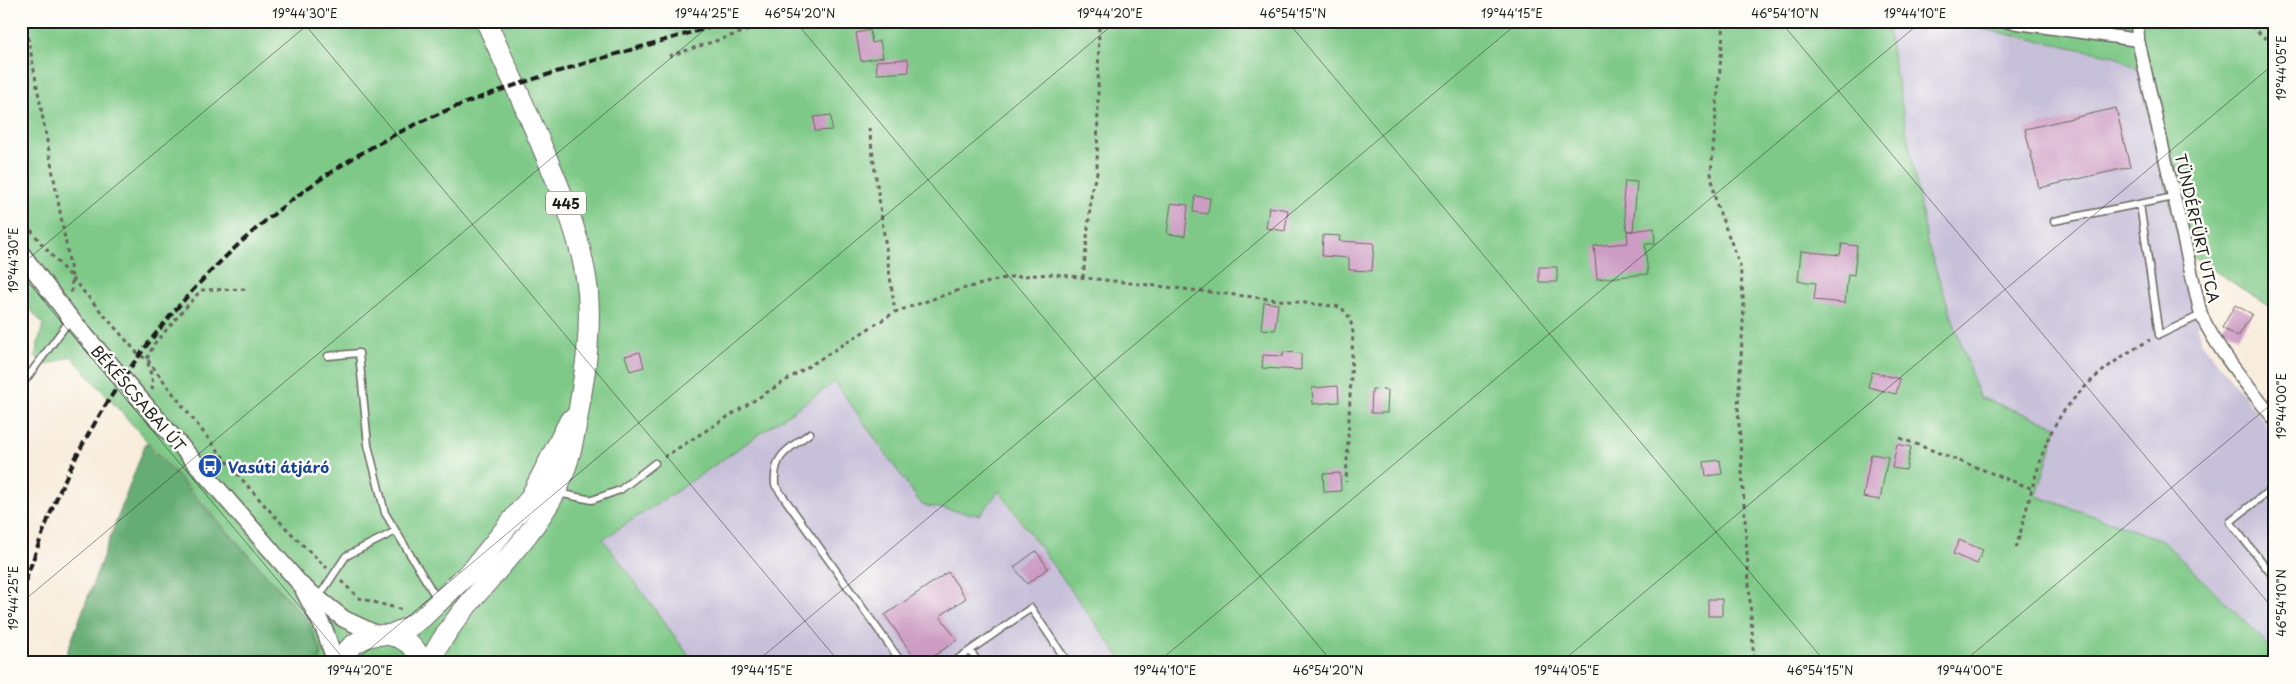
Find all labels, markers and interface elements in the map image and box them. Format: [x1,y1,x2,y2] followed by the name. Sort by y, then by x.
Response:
[272,4,338,22] text: 19°44'30"E
[675,4,739,22] text: 19°44'25"E
[765,4,835,22] text: 46°54'20"N
[1077,4,1143,22] text: 19°44'20"E
[1260,4,1326,22] text: 46°54'15"N
[1481,4,1543,22] text: 19°44'15"E
[1751,4,1819,22] text: 46°54'10"N
[1884,4,1946,22] text: 19°44'10"E
[2272,36,2290,100] text: 19°44'05"E
[2170,151,2226,305] street label: TÜNDÉRFÜRT UTCA
[546,192,586,214] road number: 445
[4,227,22,293] text: 19°44'30"E
[86,340,192,457] street label: BÉKÉSCSABAI ÚT
[2272,373,2290,439] text: 19°44'00"E
[197,453,223,479] bus stop icon: Vasúti átjáró
[228,455,329,478] place label: Vasúti átjáró
[4,566,22,630] text: 19°44'25"E
[2272,569,2290,637] text: 46°54'10"N
[327,661,393,679] text: 19°44'20"E
[731,661,793,679] text: 19°44'15"E
[1134,661,1196,679] text: 19°44'10"E
[1293,661,1363,679] text: 46°54'20"N
[1535,661,1599,679] text: 19°44'05"E
[1787,661,1853,679] text: 46°54'15"N
[1937,661,2003,679] text: 19°44'00"E

